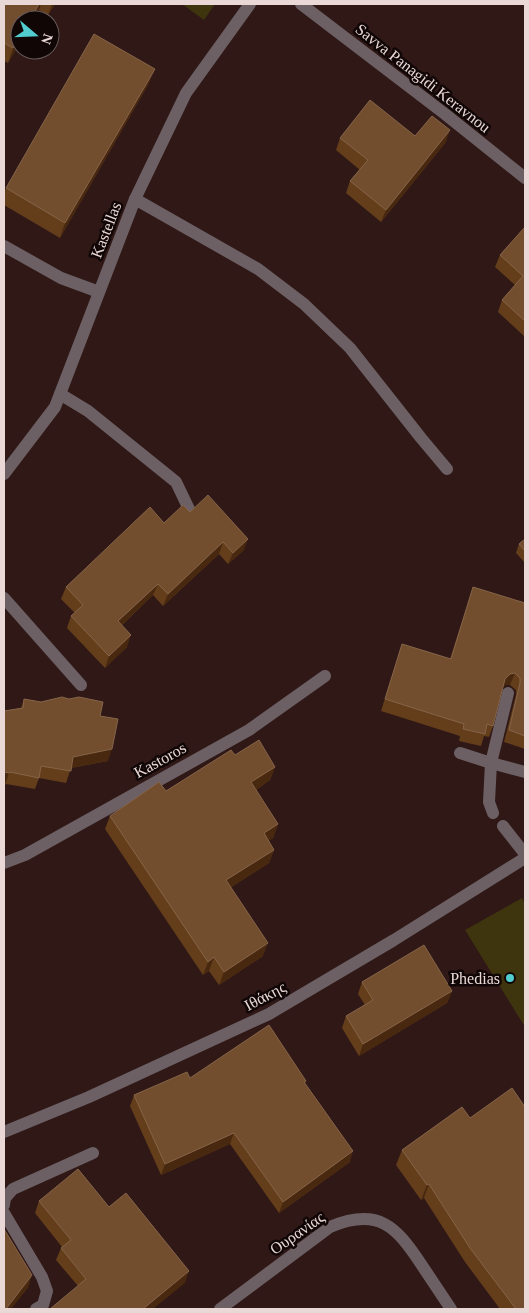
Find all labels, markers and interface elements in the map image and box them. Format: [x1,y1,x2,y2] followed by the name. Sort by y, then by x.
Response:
[10,10,60,60] north arrow
[352,20,494,137] street label: Savva Panagidi Keravnou
[38,32,56,46] text: N
[88,200,124,260] street label: Kastellas
[131,739,189,781] street label: Kastoros
[450,970,500,987] place label: Phedias
[504,972,516,984] marker: Phedias
[242,978,290,1015] street label: Ιθάκης
[267,1208,328,1259] street label: Ουρανίας

